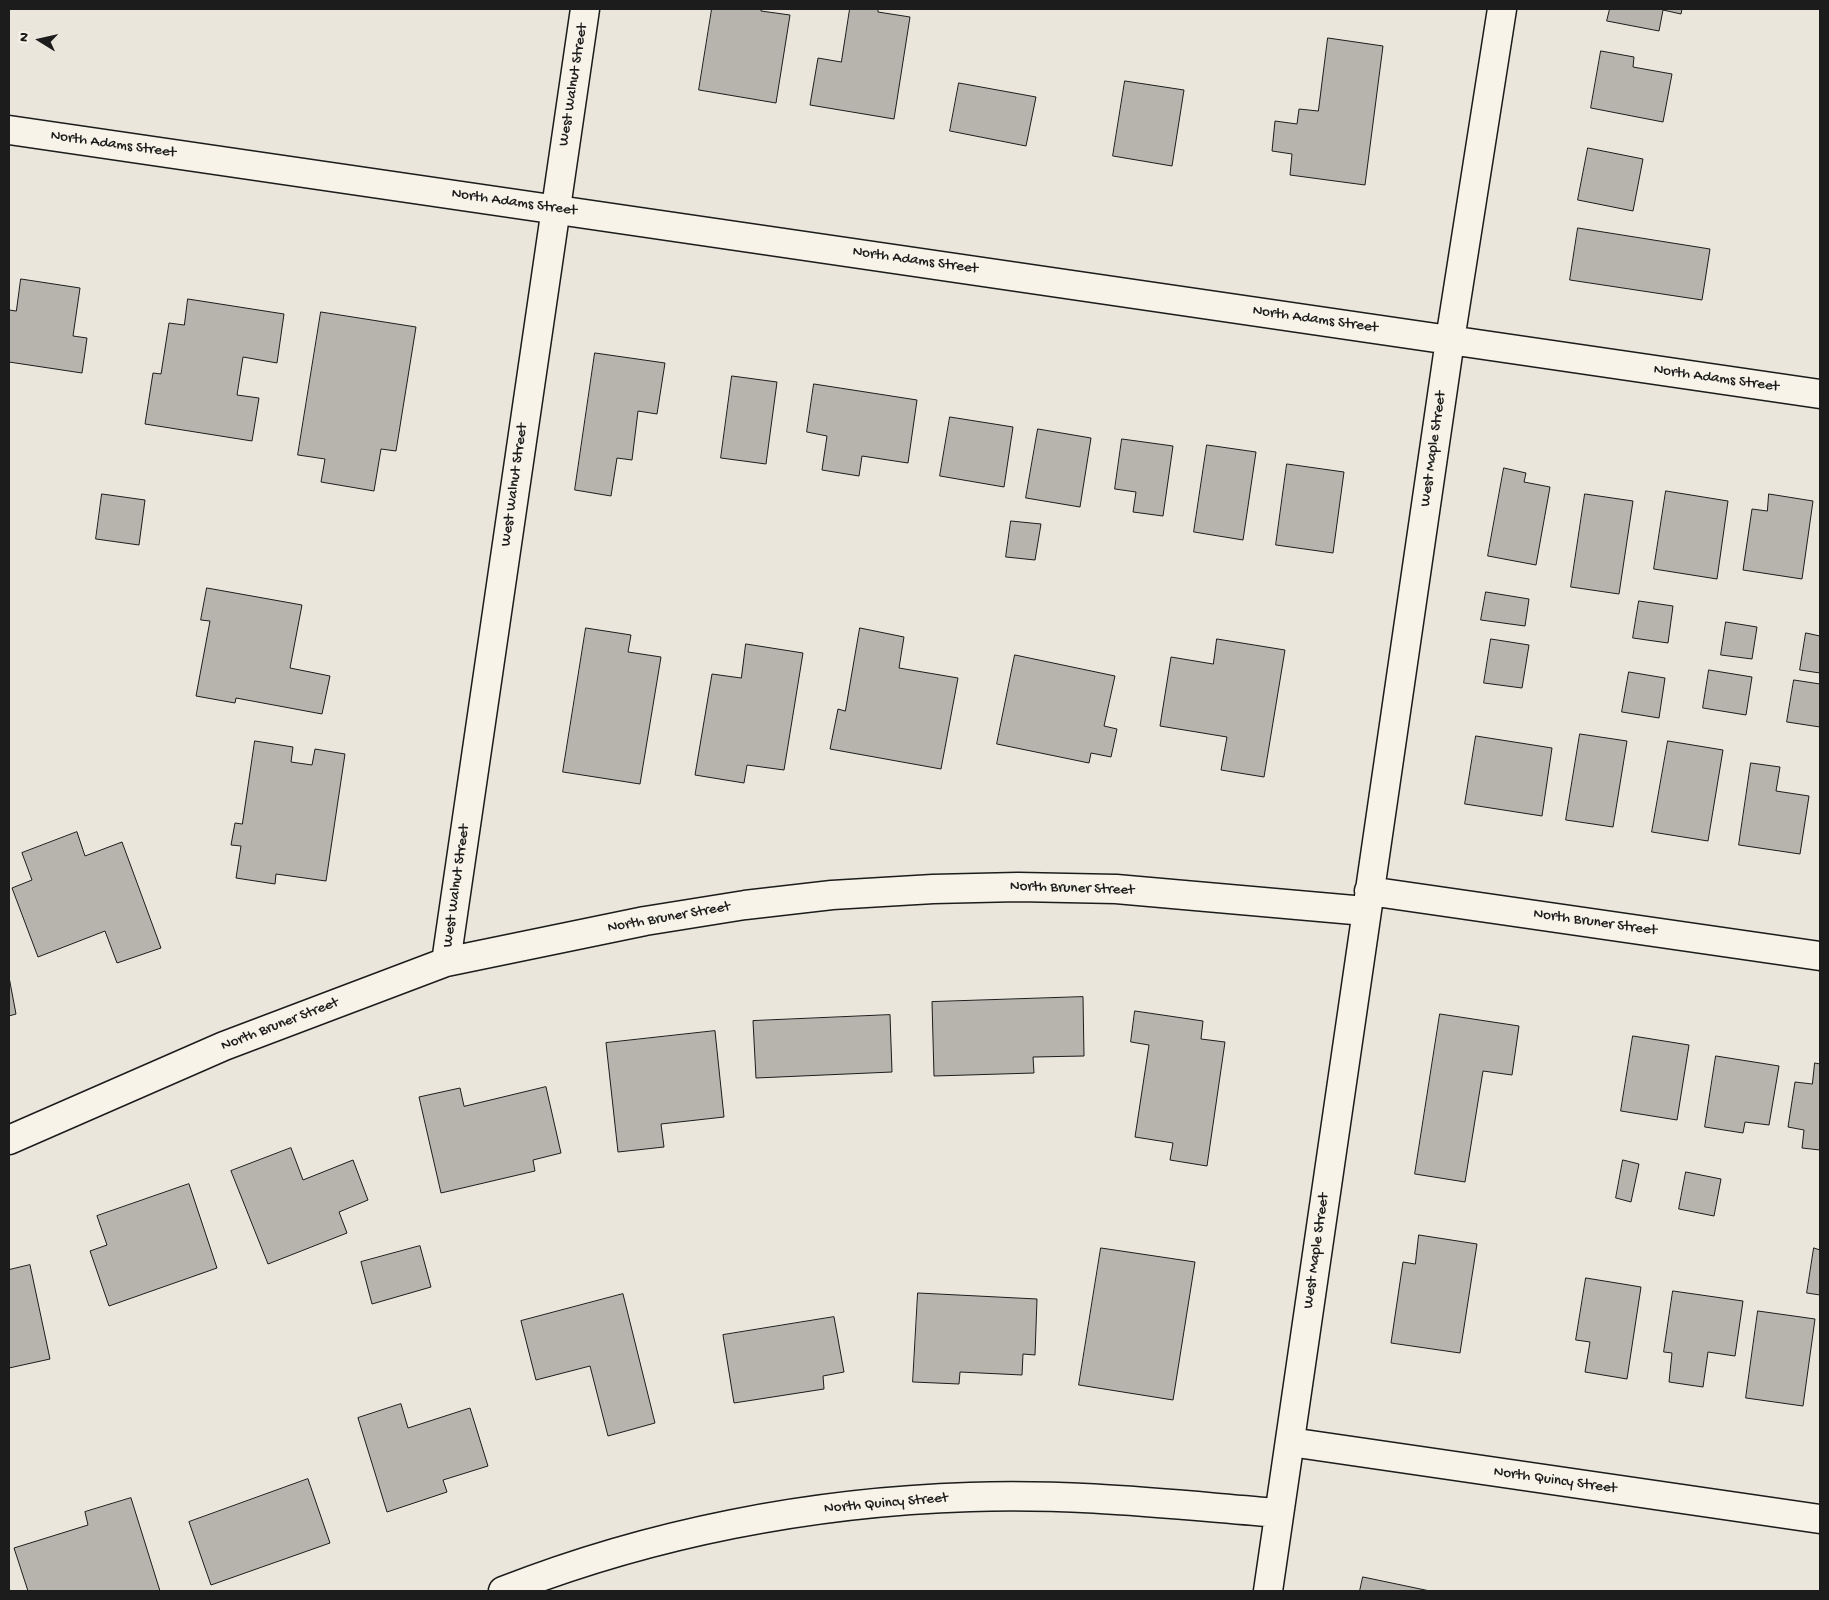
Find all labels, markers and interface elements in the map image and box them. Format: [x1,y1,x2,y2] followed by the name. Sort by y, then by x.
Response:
[15,15,65,65] north arrow
[555,22,593,148] street label: West Walnut Street
[16,31,34,43] text: N
[49,127,177,163] street label: North Adams Street
[450,185,578,221] street label: North Adams Street
[851,243,979,279] street label: North Adams Street
[1251,302,1379,338] street label: North Adams Street
[1652,361,1780,397] street label: North Adams Street
[1417,390,1451,508] street label: West Maple Street
[497,422,533,548] street label: West Walnut Street
[439,823,475,949] street label: West Walnut Street
[1010,878,1134,900] street label: North Bruner Street
[606,898,732,938] street label: North Bruner Street
[1532,905,1658,941] street label: North Bruner Street
[219,994,341,1056] street label: North Bruner Street
[1300,1192,1334,1310] street label: West Maple Street
[1492,1463,1618,1499] street label: North Quincy Street
[823,1490,949,1518] street label: North Quincy Street

